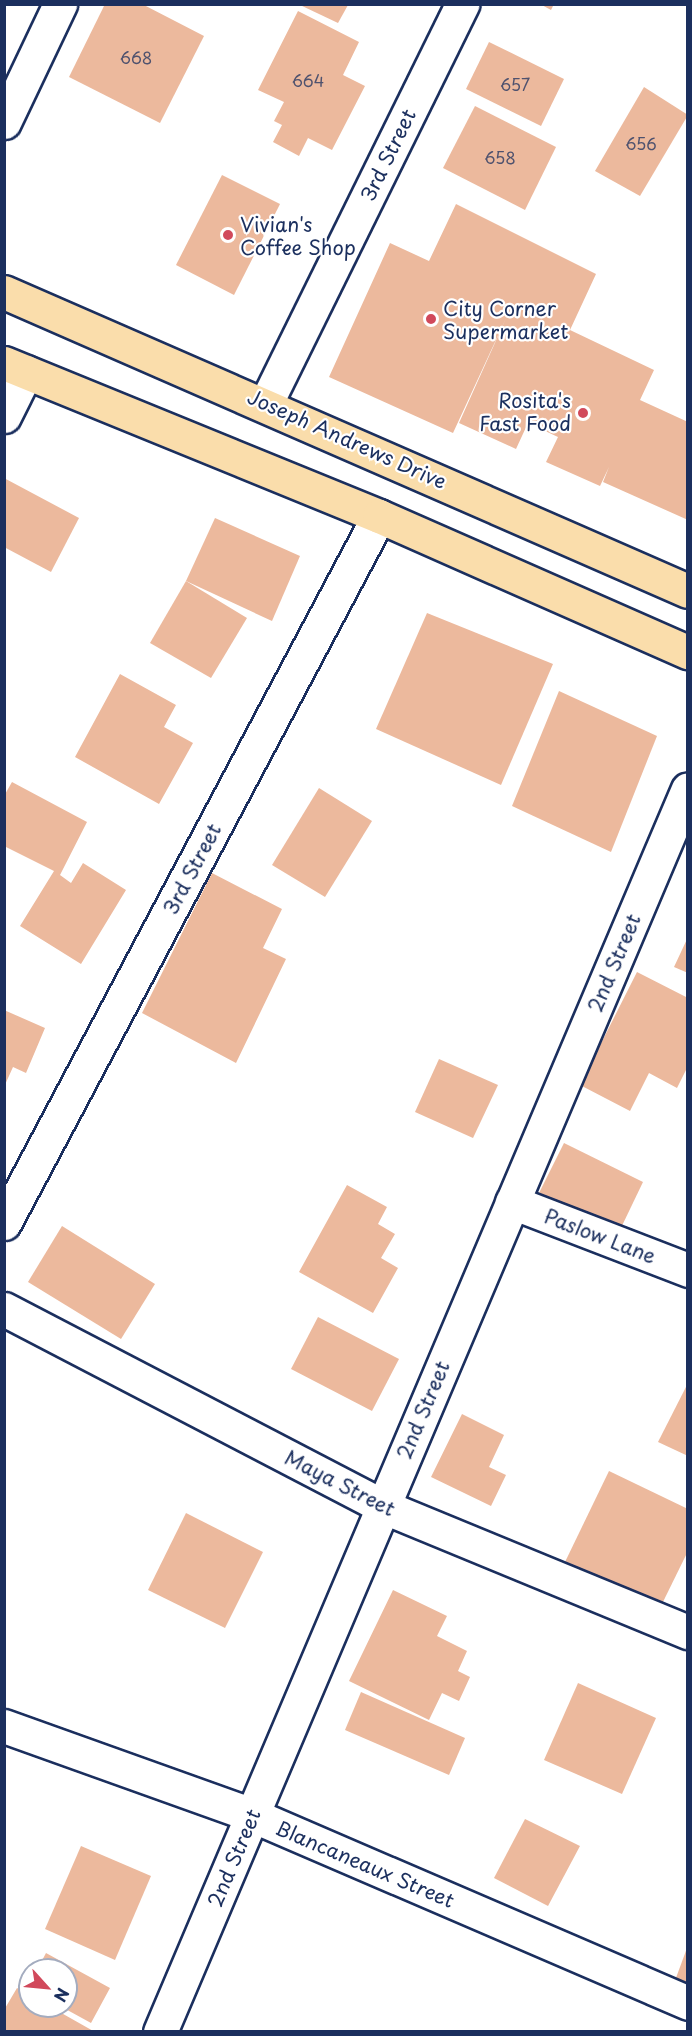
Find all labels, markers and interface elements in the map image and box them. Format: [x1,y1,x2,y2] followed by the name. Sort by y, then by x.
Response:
[120,47,152,67] house number: 668
[292,70,324,90] house number: 664
[500,74,530,94] house number: 657
[355,105,421,205] street label: 3rd Street
[625,133,657,153] house number: 656
[484,147,516,167] house number: 658
[240,212,358,259] place label: Vivian's Coffee Shop
[221,228,235,242] marker: Vivian's Coffee Shop
[443,296,568,343] place label: City Corner Supermarket
[424,312,438,326] marker: City Corner Supermarket
[244,384,450,494] street label: Joseph Andrews Drive
[479,389,571,436] place label: Rosita's Fast Food
[576,406,590,420] marker: Rosita's Fast Food
[158,819,226,919] street label: 3rd Street
[583,910,645,1016] street label: 2nd Street
[541,1204,659,1268] street label: Paslow Lane
[392,1357,454,1463] street label: 2nd Street
[281,1445,399,1521] street label: Maya Street
[203,1805,265,1911] street label: 2nd Street
[272,1815,458,1913] street label: Blancaneaux Street
[18,1958,78,2018] north arrow
[49,1984,76,2006] text: N

